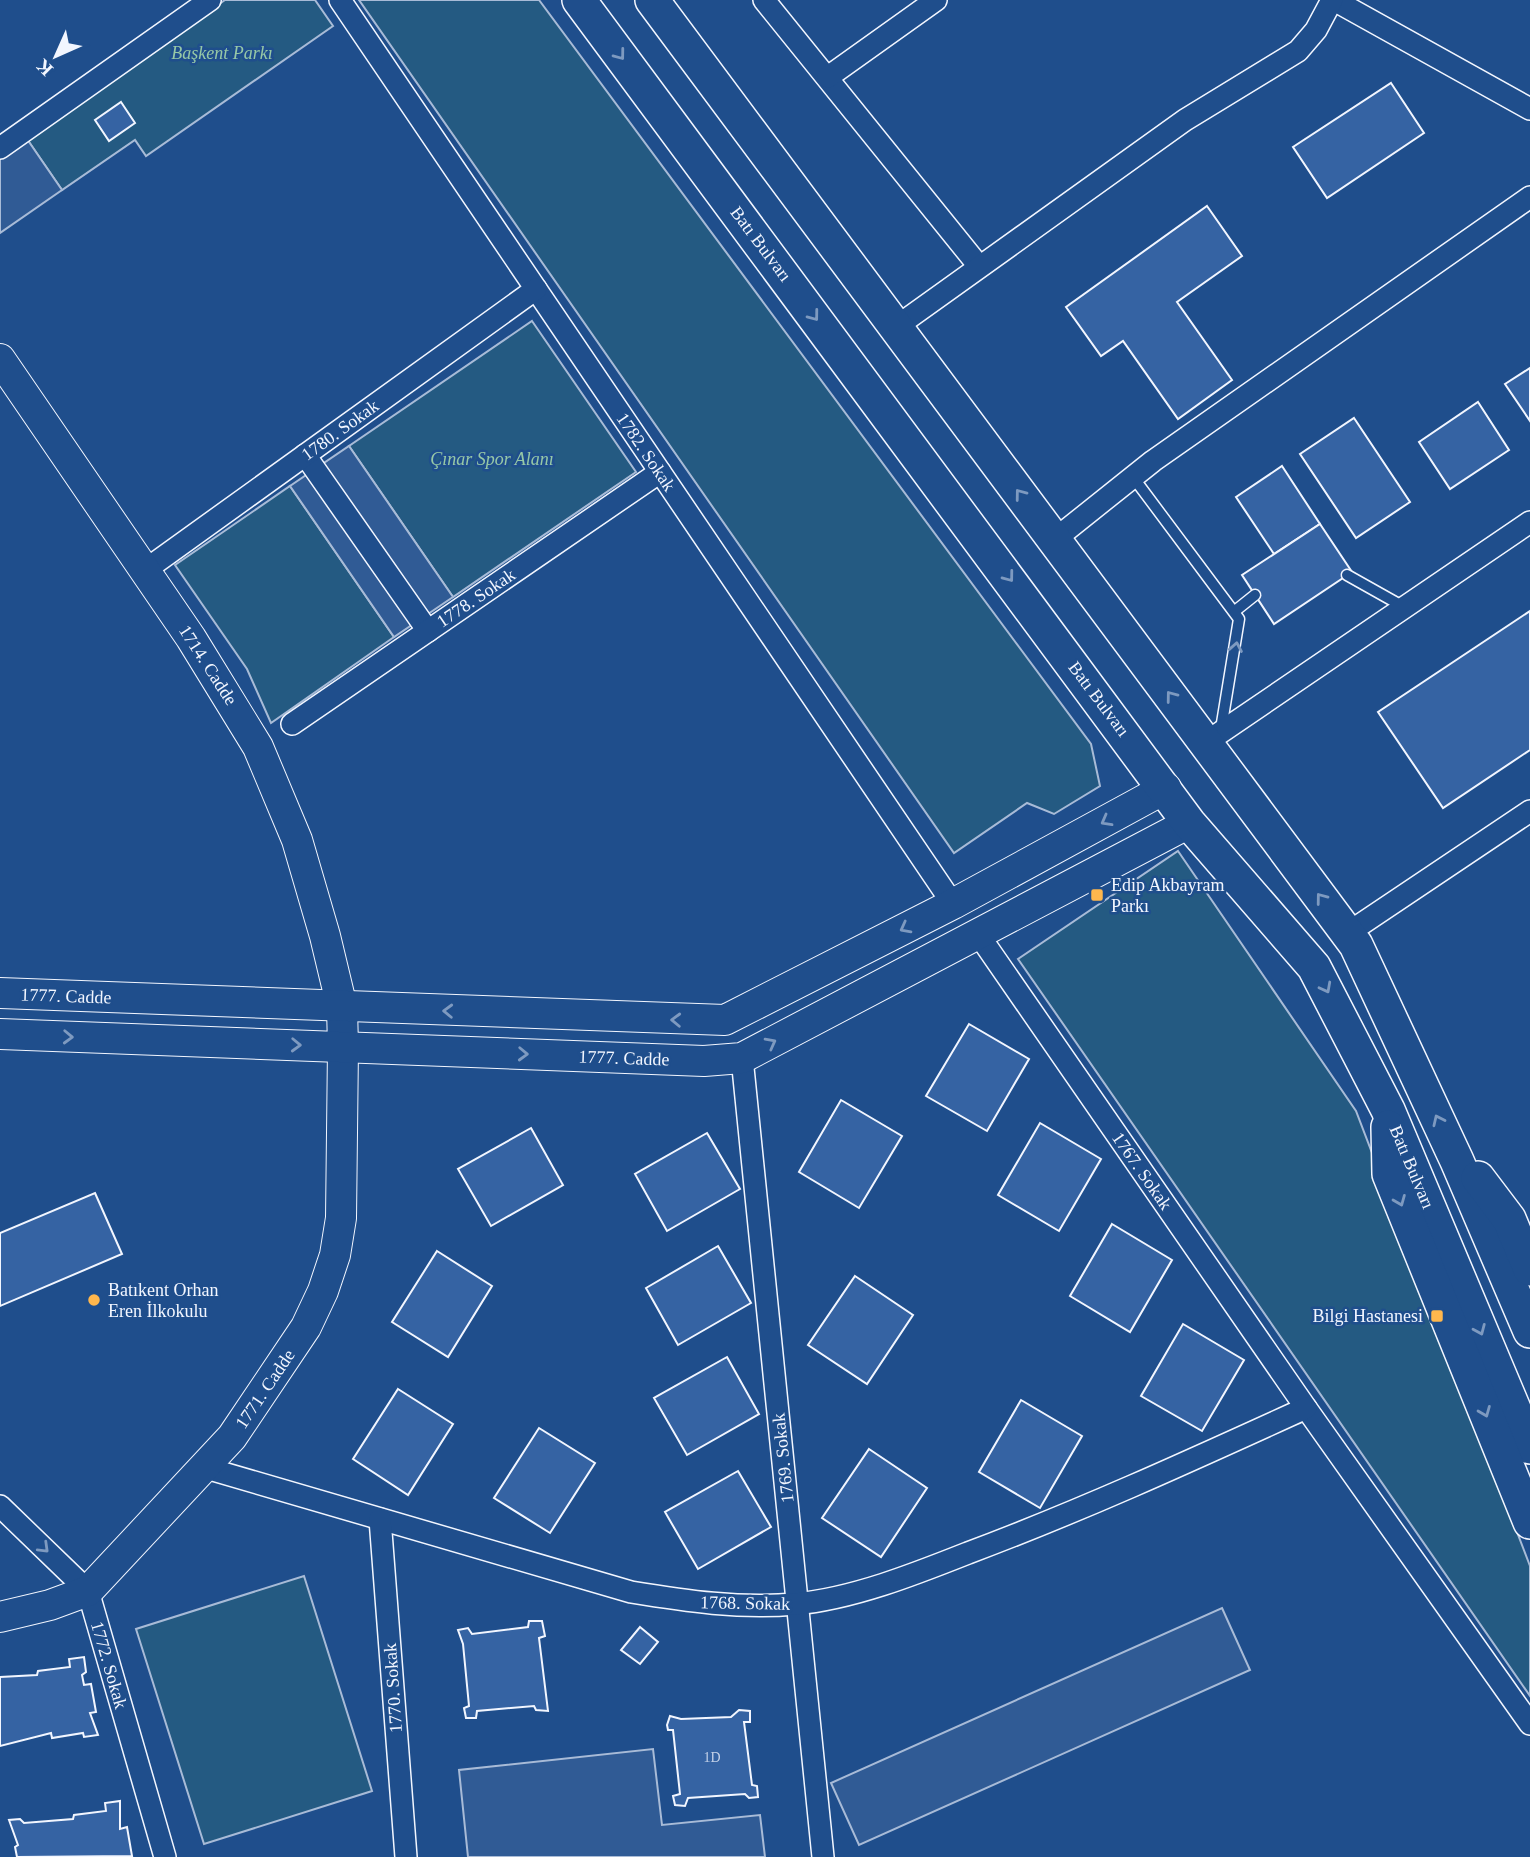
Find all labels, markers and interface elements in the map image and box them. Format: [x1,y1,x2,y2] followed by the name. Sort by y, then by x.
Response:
[21,21,91,91] north arrow
[171,43,273,63] park label: Başkent Parkı
[612,47,624,60] one-way arrow
[32,55,57,80] text: K
[726,203,796,285] street label: Batı Bulvarı
[806,308,819,321] one-way arrow
[298,395,382,465] street label: 1780. Sokak
[613,409,679,495] street label: 1782. Sokak
[430,449,554,469] park label: Çınar Spor Alanı
[1016,489,1028,502] one-way arrow
[433,565,519,631] street label: 1778. Sokak
[1000,569,1013,582] one-way arrow
[175,621,241,709] street label: 1714. Cadde
[1228,641,1243,653] one-way arrow
[1064,658,1134,740] street label: Batı Bulvarı
[1166,691,1179,704] one-way arrow
[1100,812,1113,826] one-way arrow
[1111,875,1224,916] place label: Edip Akbayram Parkı
[1089,887,1105,903] marker: Edip Akbayram Parkı
[1317,893,1330,906] one-way arrow
[900,920,913,934] one-way arrow
[1318,981,1331,993] one-way arrow
[20,984,112,1008] street label: 1777. Cadde
[442,1004,453,1019] one-way arrow
[670,1012,680,1028] one-way arrow
[63,1029,74,1044] one-way arrow
[290,1038,301,1053] one-way arrow
[764,1038,776,1051] one-way arrow
[578,1046,670,1070] street label: 1777. Cadde
[518,1047,529,1062] one-way arrow
[1432,1115,1446,1128] one-way arrow
[1386,1122,1438,1212] street label: Batı Bulvarı
[1108,1128,1176,1214] street label: 1767. Sokak
[1391,1194,1405,1206] one-way arrow
[108,1280,218,1321] place label: Batıkent Orhan Eren İlkokulu
[86,1292,102,1308] marker: Batıkent Orhan Eren İlkokulu
[1313,1306,1423,1326] place label: Bilgi Hastanesi
[1429,1308,1445,1324] marker: Bilgi Hastanesi
[1472,1322,1486,1335] one-way arrow
[231,1346,299,1432] street label: 1771. Cadde
[1477,1405,1491,1417] one-way arrow
[768,1412,798,1504] street label: 1769. Sokak
[36,1540,49,1553] one-way arrow
[700,1592,790,1614] street label: 1768. Sokak
[87,1619,131,1711] street label: 1772. Sokak
[380,1642,406,1734] street label: 1770. Sokak
[703,1750,721,1765] house number: 1D

